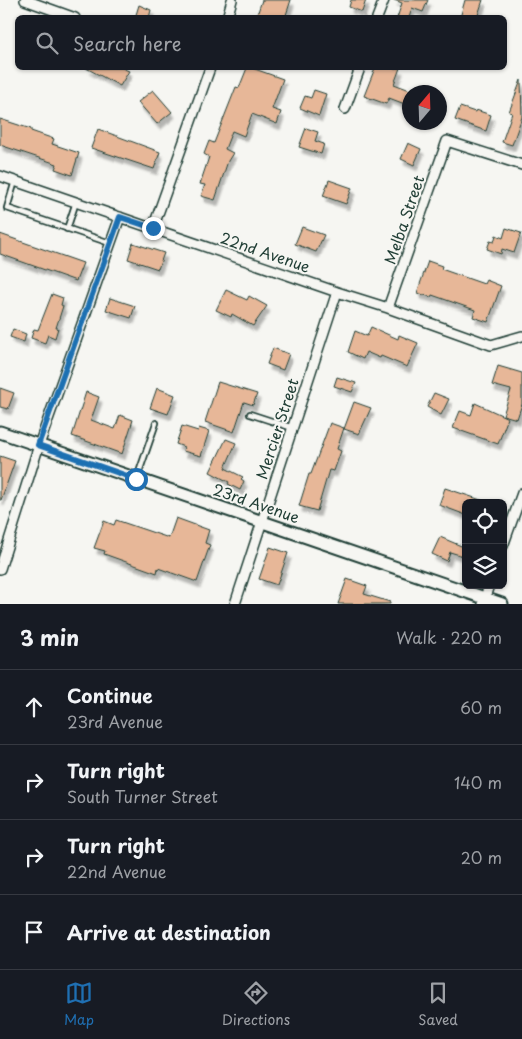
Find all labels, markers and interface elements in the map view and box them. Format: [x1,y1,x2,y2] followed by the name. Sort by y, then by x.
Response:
[15,15,507,70] search box
[33,29,61,57] icon: search
[73,29,182,57] text: Search here
[402,85,447,130] north arrow
[378,172,430,267] street label: Melba Street
[142,217,165,240] route end
[218,226,313,278] street label: 22nd Avenue
[249,375,304,482] street label: Mercier Street
[125,468,148,491] route start
[210,477,303,528] street label: 23rd Avenue
[462,499,507,589] map controls
[462,499,507,544] button: locate
[462,544,507,589] button: layers
[20,621,79,653] text: 3 min
[396,625,502,649] text: Walk · 220 m
[67,681,153,709] text: Continue
[20,693,48,721] icon: ahead
[460,695,502,719] text: 60 m
[67,709,163,733] text: 23rd Avenue
[67,756,165,784] text: Turn right
[20,768,48,796] icon: right
[454,770,502,794] text: 140 m
[67,784,218,808] text: South Turner Street
[67,831,165,859] text: Turn right
[20,843,48,871] icon: right
[461,845,502,869] text: 20 m
[67,859,167,883] text: 22nd Avenue
[20,918,48,946] icon: arrive
[67,918,271,946] text: Arrive at destination
[64,979,94,1030] tab: Map
[222,979,290,1030] tab: Directions
[418,979,458,1030] tab: Saved

